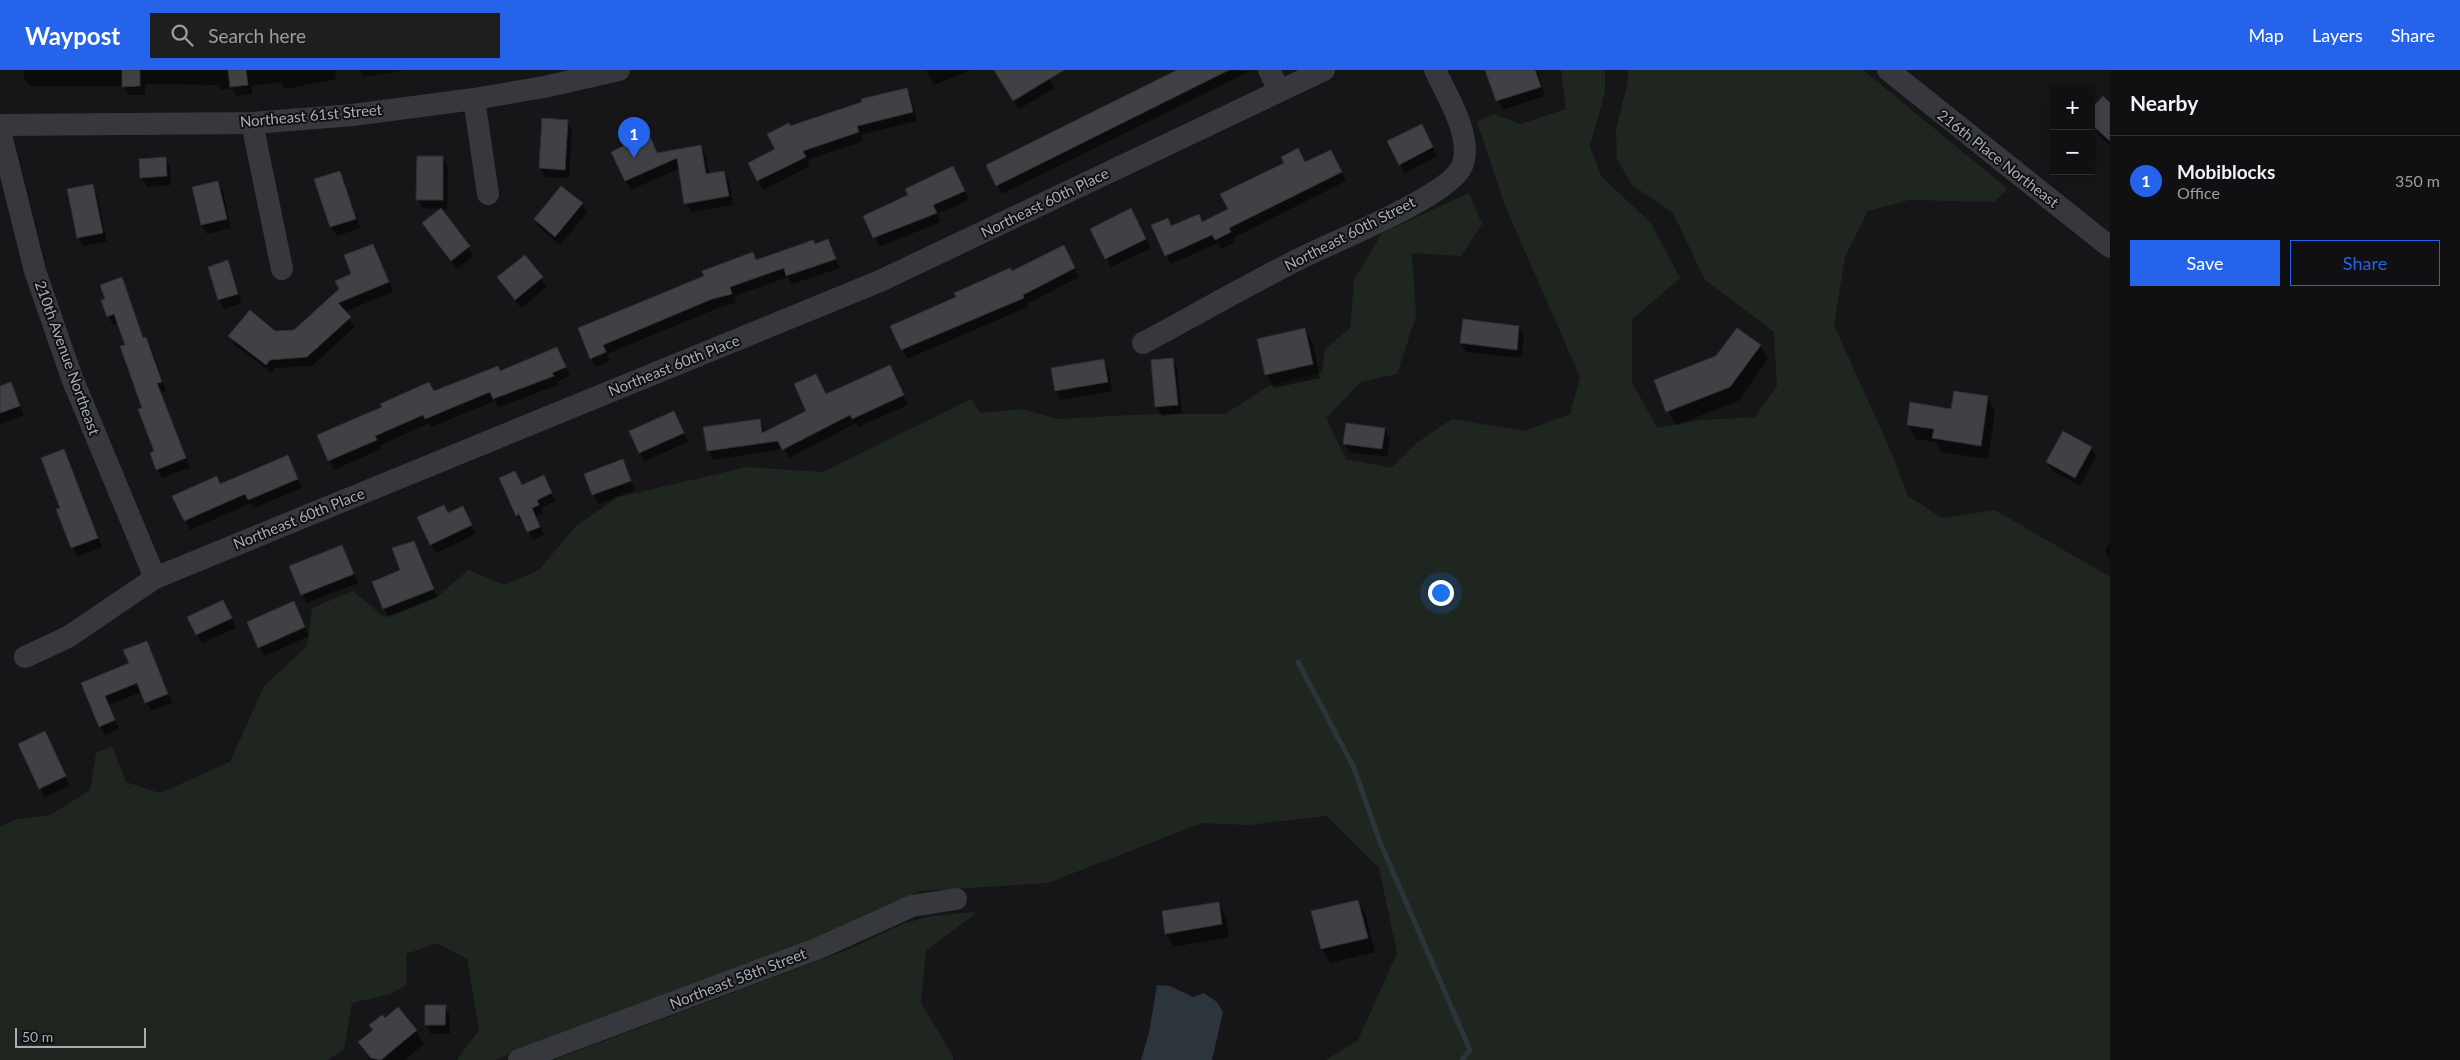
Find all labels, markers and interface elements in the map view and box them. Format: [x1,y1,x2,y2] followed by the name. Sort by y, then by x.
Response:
[150,13,500,58] search box
[25,21,120,50] text: Waypost
[168,21,196,49] icon: search
[208,24,306,47] text: Search here
[2248,24,2284,46] text: Map
[2312,24,2363,46] text: Layers
[2391,24,2435,46] text: Share
[2050,85,2095,175] map controls
[2050,85,2095,130] button: +
[2130,90,2198,115] text: Nearby
[239,100,383,130] street label: Northeast 61st Street
[1935,105,2063,211] street label: 216th Place Northeast
[618,117,650,158] pin: 1
[2050,130,2095,175] button: −
[2177,160,2275,183] text: Mobiblocks
[978,163,1111,241] street label: Northeast 60th Place
[2141,171,2151,190] text: 1
[2395,171,2440,190] text: 350 m
[2177,183,2220,202] text: Office
[1281,192,1419,274] street label: Northeast 60th Street
[2130,240,2280,286] button: Save
[2290,240,2440,286] button: Share
[32,278,104,438] street label: 210th Avenue Northeast
[605,330,742,400] street label: Northeast 60th Place
[230,483,367,553] street label: Northeast 60th Place
[1428,580,1454,606] your location
[667,944,809,1012] street label: Northeast 58th Street
[15,1025,146,1048] scale bar
[22,1028,53,1045] text: 50 m

